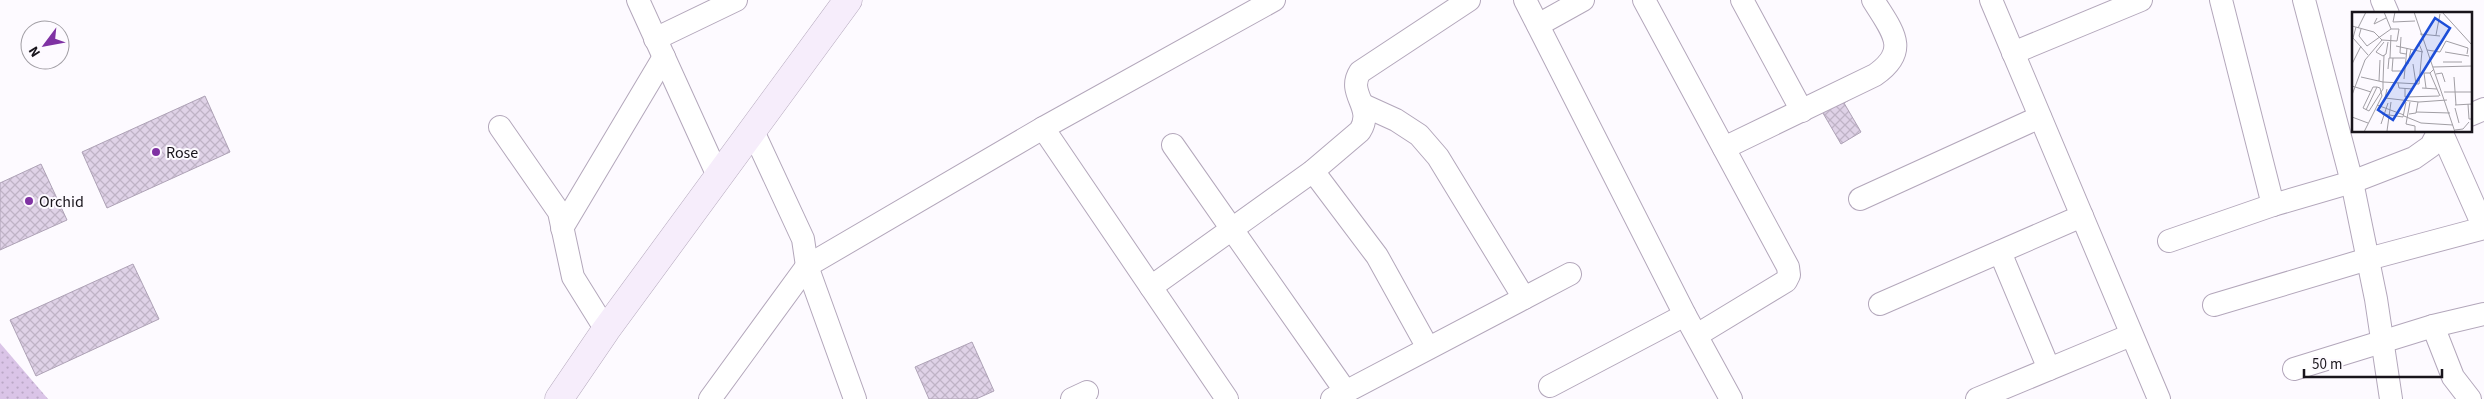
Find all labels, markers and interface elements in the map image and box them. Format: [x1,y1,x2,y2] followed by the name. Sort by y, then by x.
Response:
[2352,12,2472,132] inset map
[20,20,70,70] north arrow
[24,42,46,61] text: N
[166,142,198,164] place label: Rose
[150,146,162,158] marker: Rose
[39,191,84,213] place label: Orchid
[23,195,35,207] marker: Orchid
[2304,346,2442,378] scale bar
[2312,354,2342,375] text: 50 m

